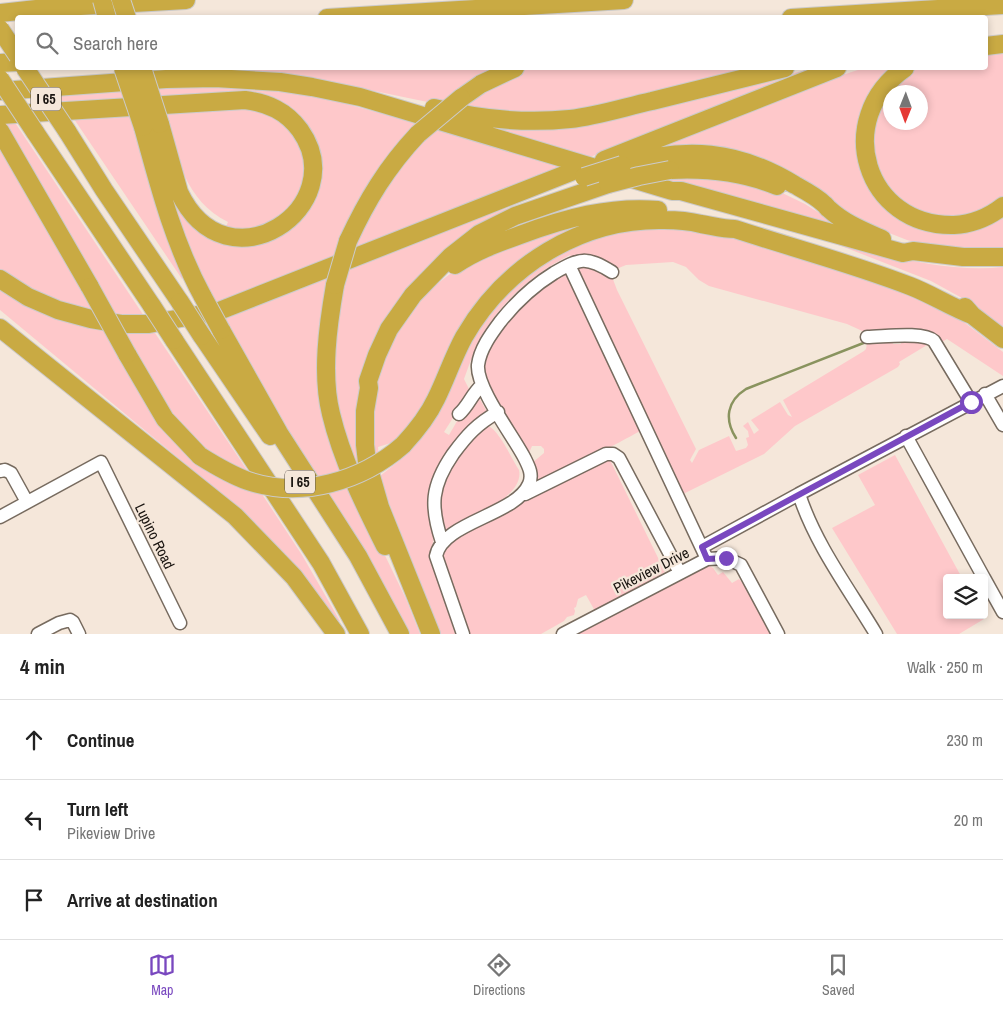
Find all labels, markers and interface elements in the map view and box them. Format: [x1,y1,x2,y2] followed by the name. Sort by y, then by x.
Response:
[15,15,988,70] search box
[33,29,61,57] icon: search
[73,30,158,56] text: Search here
[883,85,928,130] north arrow
[31,88,61,110] road number: I 65
[960,391,983,414] route start
[285,471,315,494] road number: I 65
[130,500,180,572] street label: Lupino Road
[609,542,693,598] street label: Pikeview Drive
[715,547,738,570] route end
[943,574,988,619] map controls
[943,574,988,619] button: layers
[20,652,65,681] text: 4 min
[907,656,983,678] text: Walk · 250 m
[20,726,48,754] icon: ahead
[67,727,135,753] text: Continue
[947,729,983,751] text: 230 m
[67,796,128,822] text: Turn left
[20,806,48,834] icon: left
[954,809,983,831] text: 20 m
[67,822,155,844] text: Pikeview Drive
[20,886,48,914] icon: arrive
[67,887,218,913] text: Arrive at destination
[148,951,176,999] tab: Map
[473,951,525,999] tab: Directions
[822,951,855,999] tab: Saved

